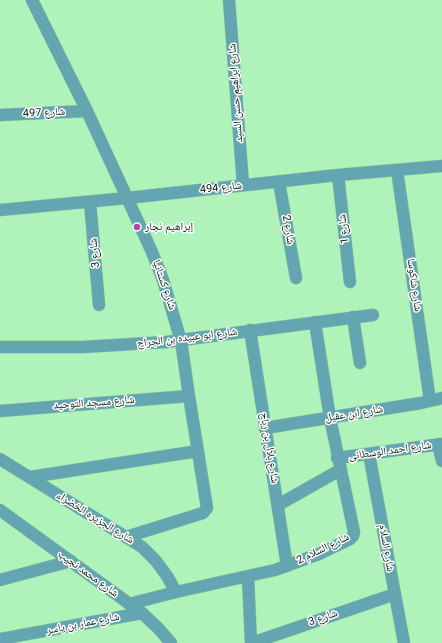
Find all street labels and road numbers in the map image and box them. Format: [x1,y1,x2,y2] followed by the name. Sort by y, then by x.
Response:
[226,43,246,143] street label: شارع ابراهيم حسن السيد
[23,105,65,121] street label: شارع 497
[199,179,243,197] street label: شارع 494
[336,213,352,245] street label: شارع 1
[279,214,297,246] street label: شارع 2
[87,238,103,268] street label: شارع 3
[149,258,179,312] street label: شارع كستانيا
[404,258,424,312] street label: شارع شاكوسا
[136,325,238,351] street label: شارع ابو عبيده بن الجراح
[53,394,135,412] street label: شارع مسجد التوحيد
[324,403,384,425] street label: شارع ابن عقيل
[257,411,281,485] street label: شارع بلال بن رباح
[348,439,432,463] street label: شارع احمد الوسطانى
[54,489,136,547] street label: شارع الجزيره الخضراء
[375,523,397,573] street label: شارع السلام
[295,531,351,567] street label: شارع السلام 2
[55,548,121,600] street label: شارع محمد نجيب
[307,607,339,629] street label: شارع 3
[45,610,121,638] street label: شارع عمار بن ياسر

